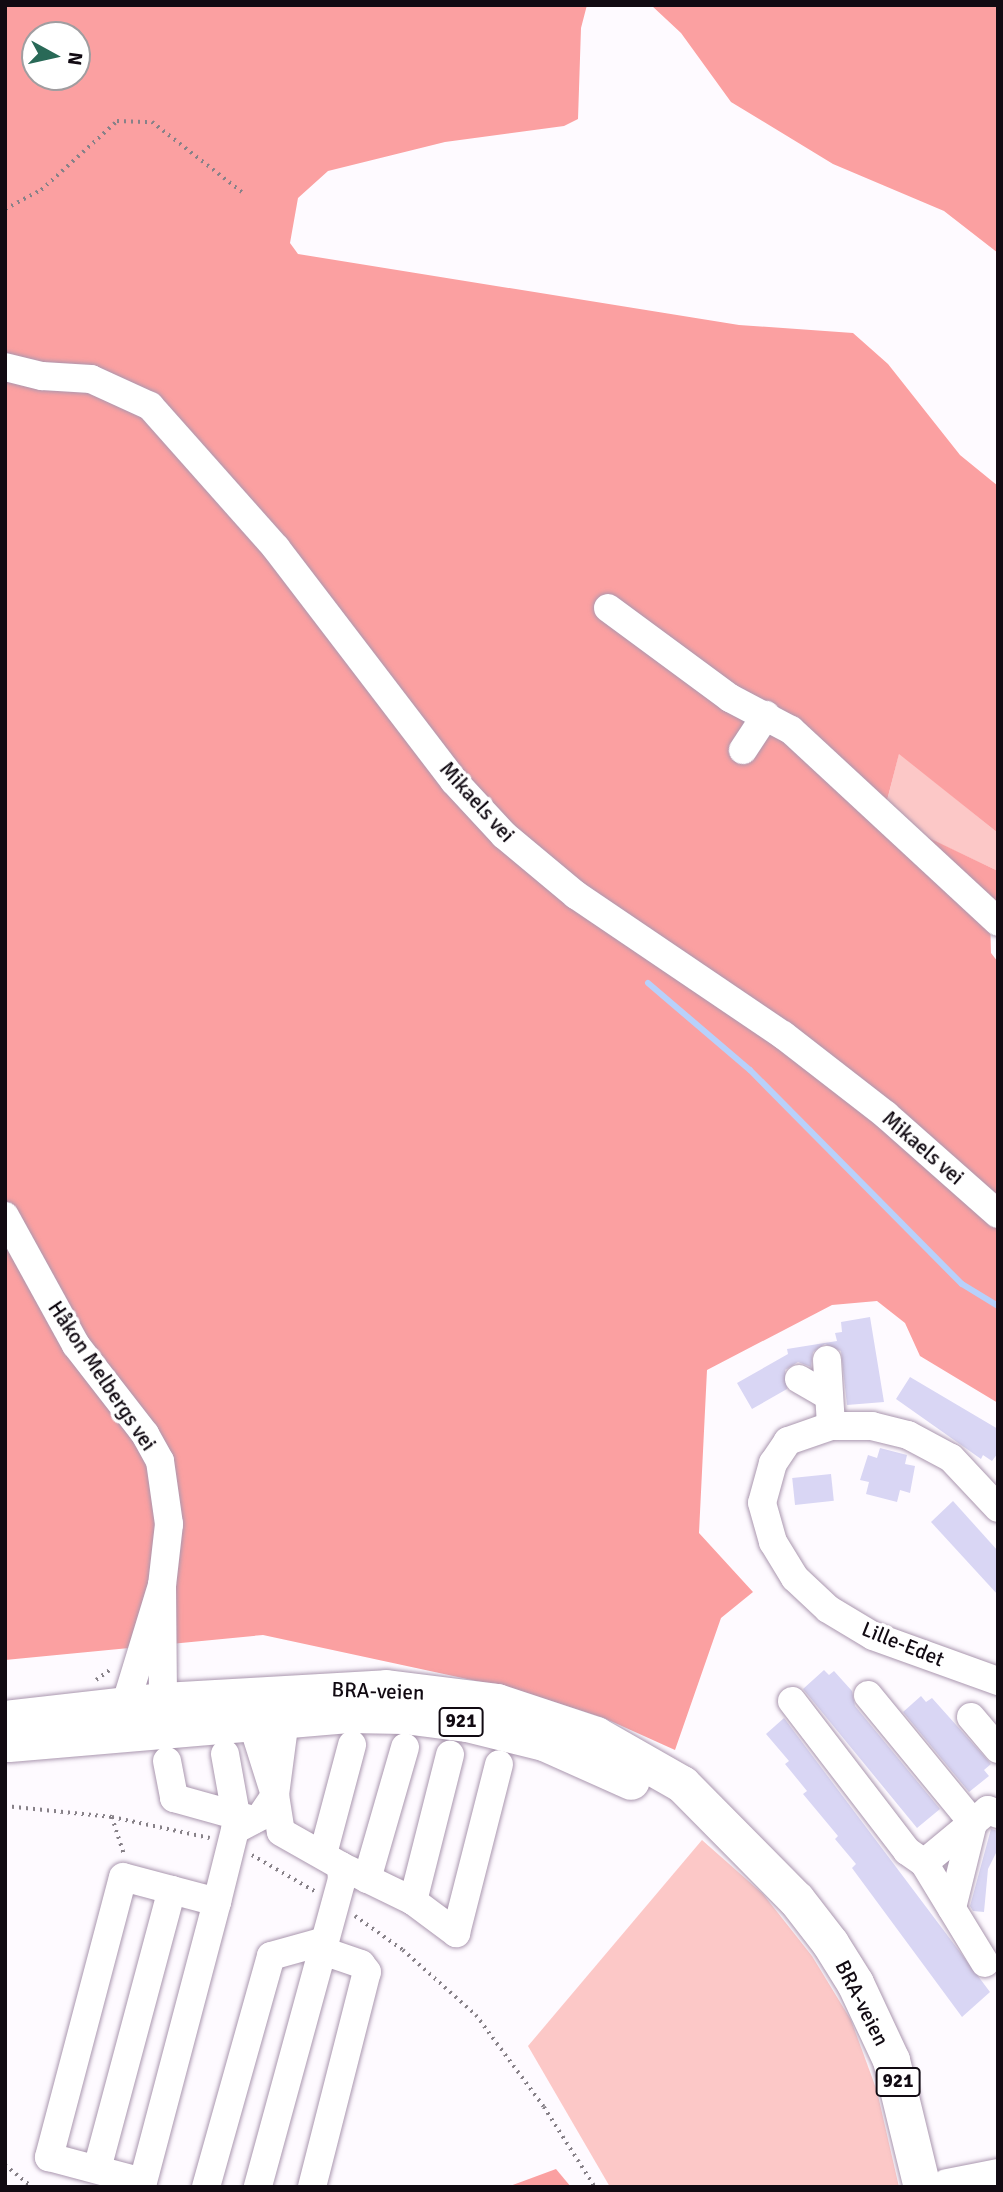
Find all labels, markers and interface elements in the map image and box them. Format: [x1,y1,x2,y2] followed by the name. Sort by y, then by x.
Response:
[21,21,91,91] north arrow
[62,50,88,67] text: N
[434,757,520,847] street label: Mikaels vei
[877,1106,969,1190] street label: Mikaels vei
[43,1296,161,1456] street label: Håkon Melbergs vei
[858,1616,948,1672] street label: Lille-Edet
[331,1677,425,1705] street label: BRA-veien
[438,1706,484,1738] road number: 921
[830,1956,894,2050] street label: BRA-veien
[875,2066,921,2098] road number: 921

